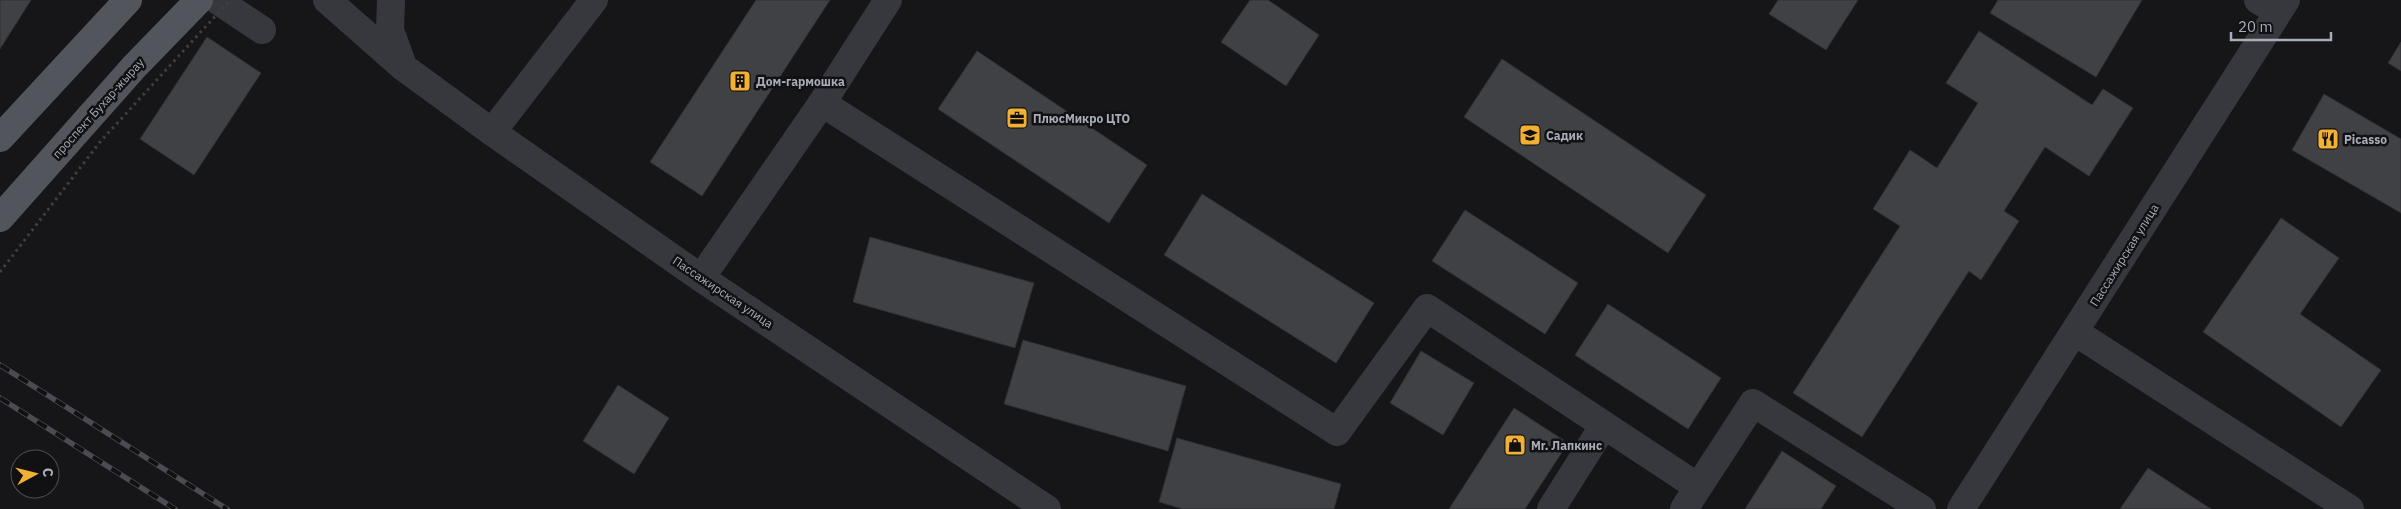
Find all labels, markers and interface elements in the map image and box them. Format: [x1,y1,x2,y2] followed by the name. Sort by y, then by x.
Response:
[2231,10,2331,42] scale bar
[2238,17,2273,36] text: 20 m
[49,55,147,161] street label: проспект Бухар-жырау
[728,69,752,93] building icon: Дом-гармошка
[756,74,845,89] place label: Дом-гармошка
[1005,106,1029,130] office icon: ПлюсМикро ЦТО
[1033,111,1130,126] place label: ПлюсМикро ЦТО
[1518,123,1542,147] school or university icon: Садик
[2316,127,2340,151] restaurant icon: Picasso
[1546,128,1583,143] place label: Садик
[2344,132,2387,147] place label: Picasso
[2086,201,2162,309] street label: Пассажирская улица
[670,253,777,331] street label: Пассажирская улица
[1503,433,1527,457] shop icon: Mr. Лапкинс
[1531,438,1602,453] place label: Mr. Лапкинс
[10,449,60,499] north arrow
[38,467,57,478] text: С

